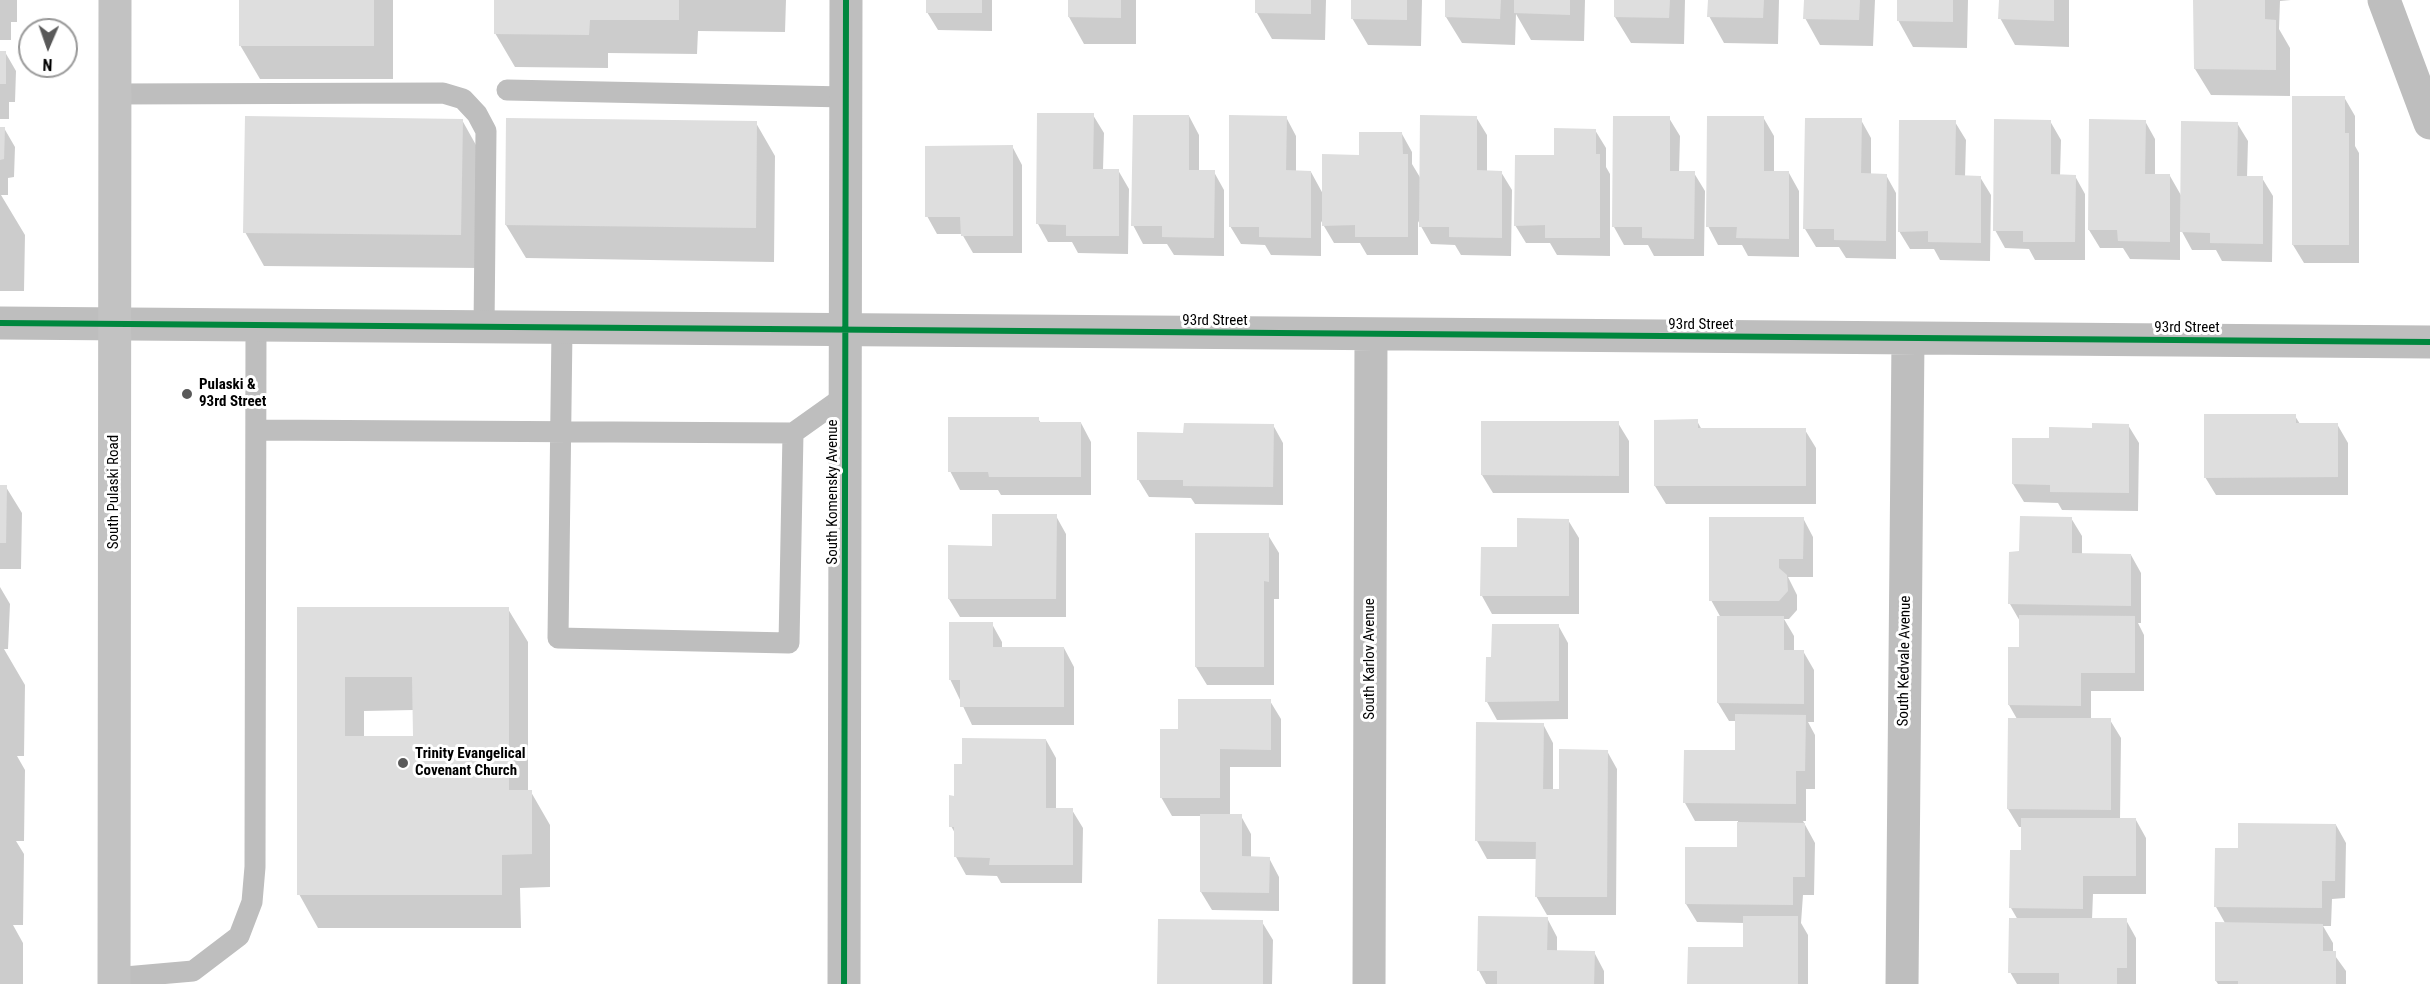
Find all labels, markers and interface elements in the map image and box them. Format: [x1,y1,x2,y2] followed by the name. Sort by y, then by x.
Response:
[18,18,78,78] north arrow
[42,55,53,74] text: N
[1182,312,1248,330] street label: 93rd Street
[1668,316,1734,334] street label: 93rd Street
[2154,319,2220,337] street label: 93rd Street
[199,376,266,411] place label: Pulaski & 93rd Street
[180,387,194,401] marker: Pulaski & 93rd Street
[824,419,842,565] street label: South Komensky Avenue
[105,435,123,549] street label: South Pulaski Road
[1895,595,1915,727] street label: South Kedvale Avenue
[1361,598,1379,720] street label: South Karlov Avenue
[415,745,526,780] place label: Trinity Evangelical Covenant Church
[396,756,410,770] marker: Trinity Evangelical Covenant Church

